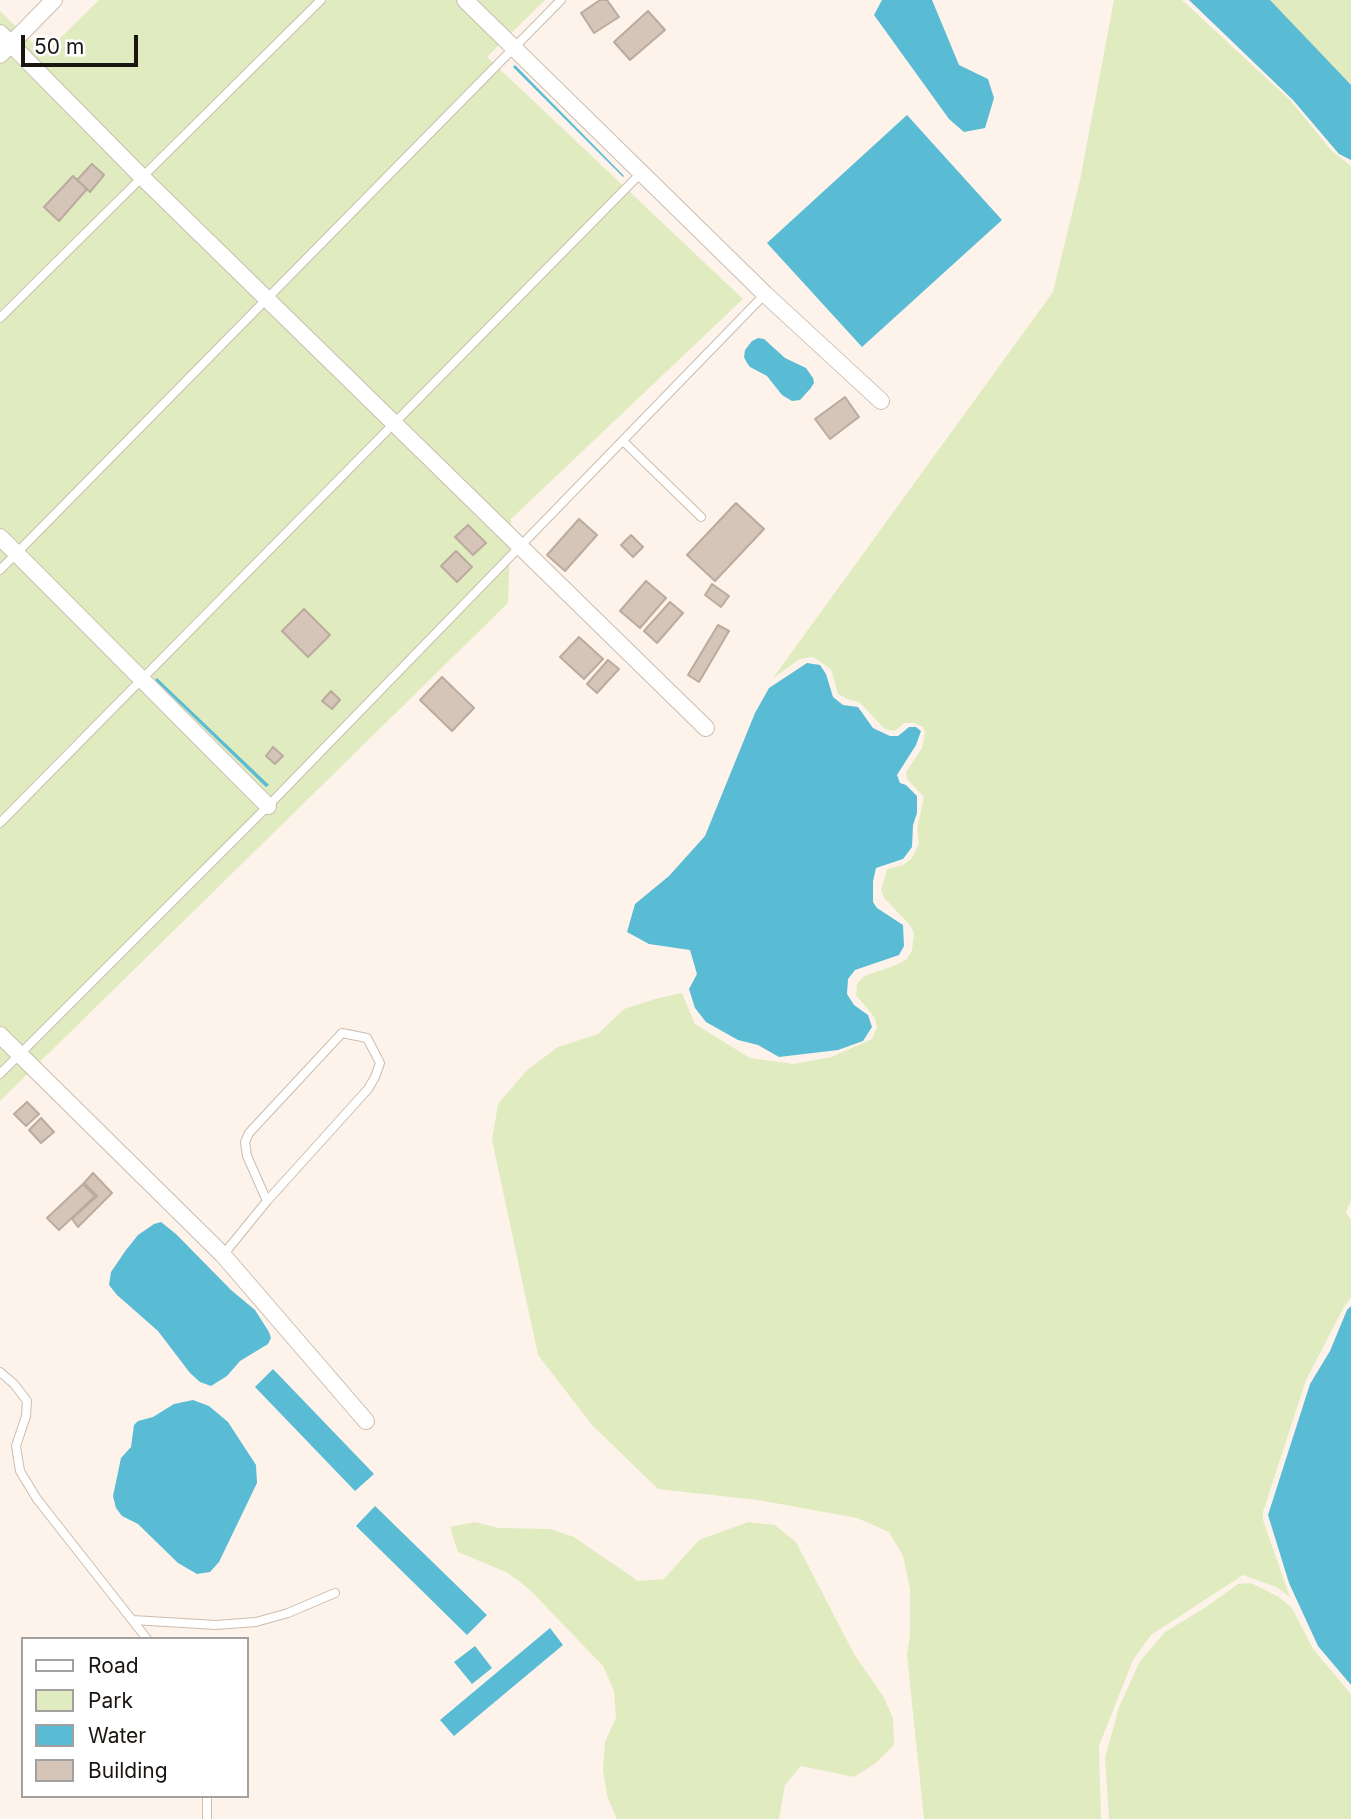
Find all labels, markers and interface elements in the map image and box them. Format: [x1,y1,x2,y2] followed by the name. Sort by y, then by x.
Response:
[24,21,142,65] scale bar
[34,34,84,59] text: 50 m
[21,1637,248,1798] legend
[88,1653,139,1678] text: Road
[88,1688,133,1713] text: Park
[88,1723,146,1748] text: Water
[88,1758,168,1783] text: Building

